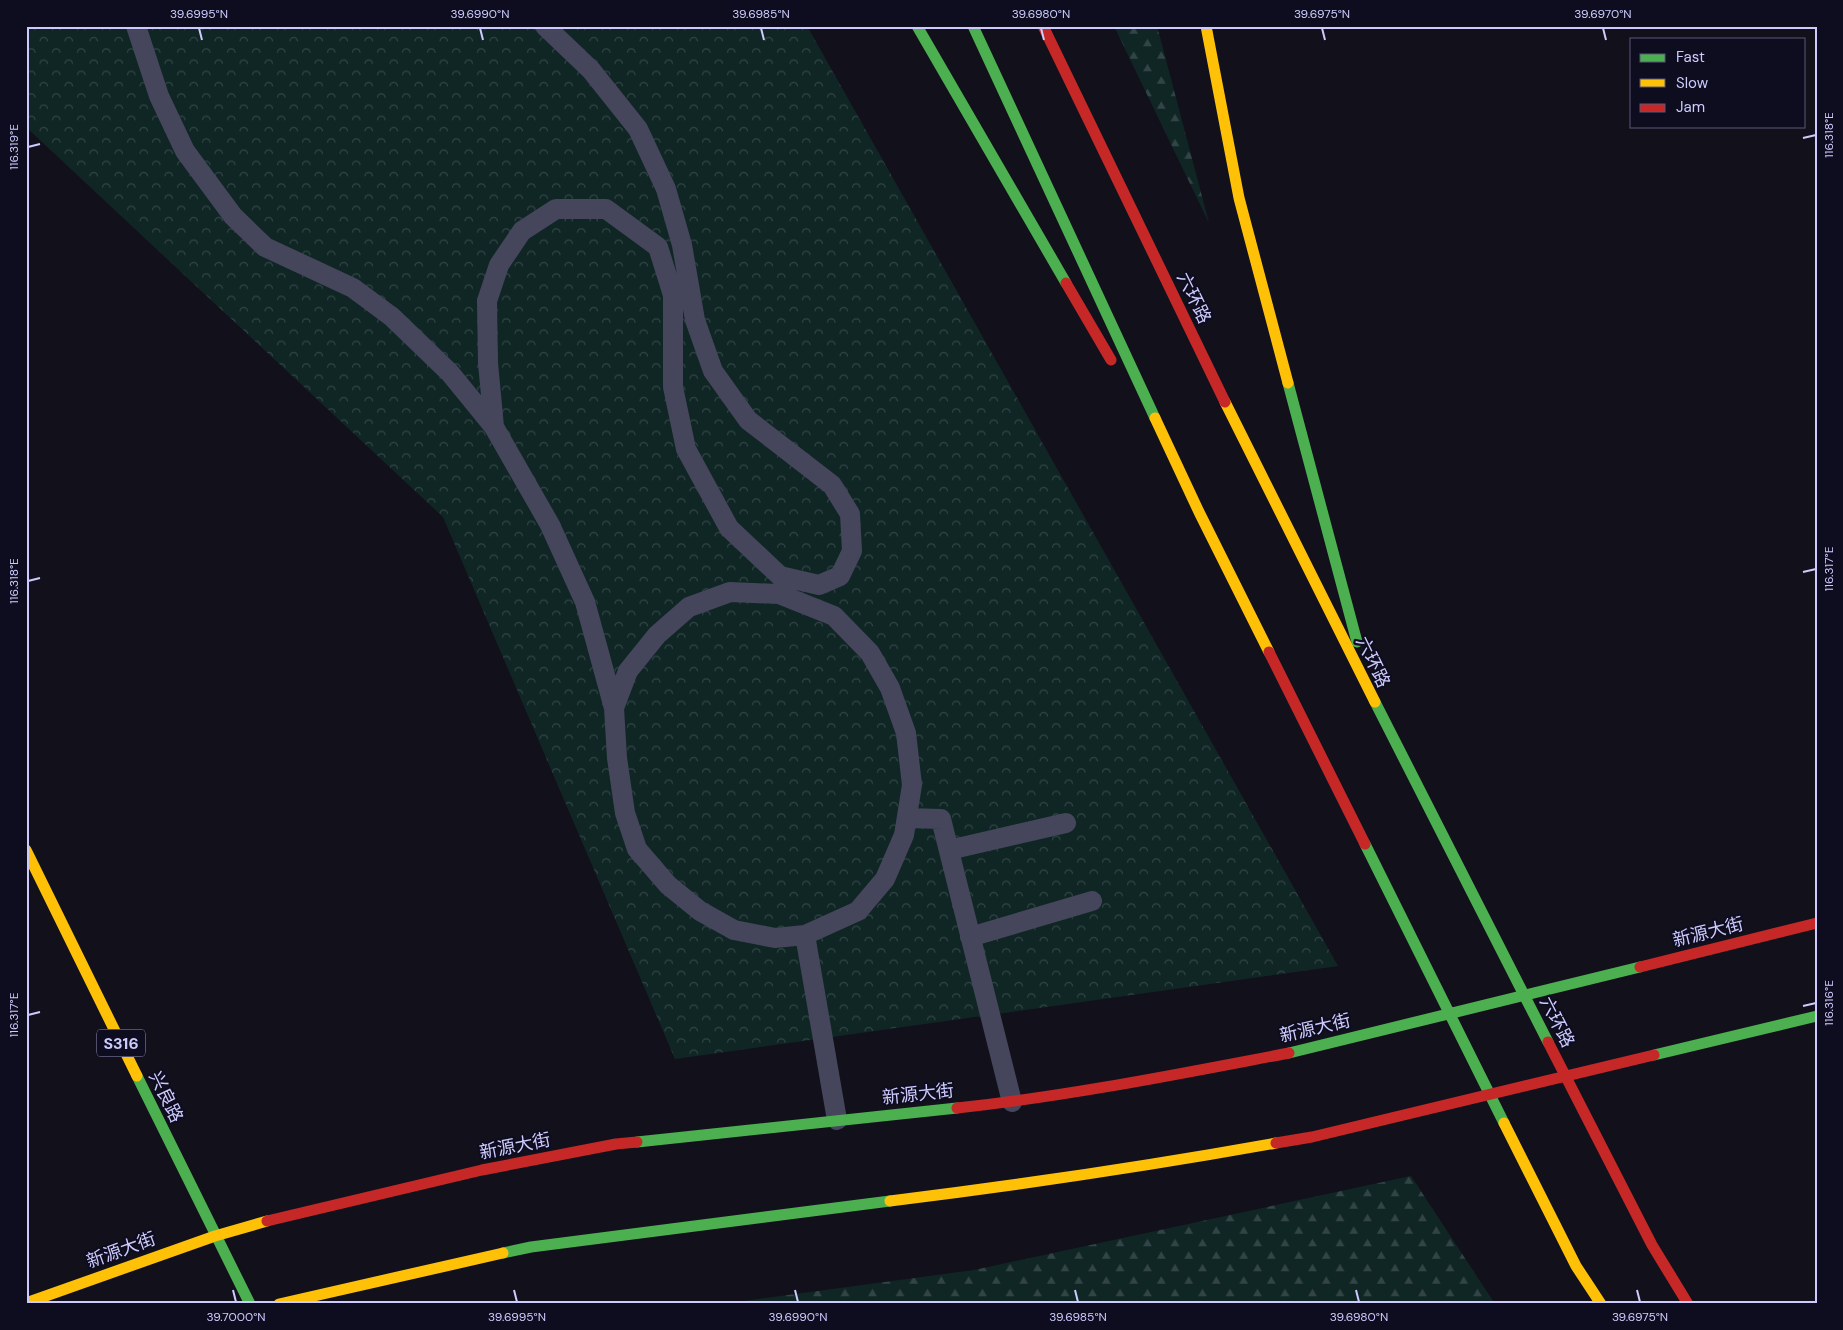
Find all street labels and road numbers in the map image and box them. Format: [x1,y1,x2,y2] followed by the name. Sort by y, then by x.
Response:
[1171,268,1217,328] street label: 六环路
[1350,632,1396,692] street label: 六环路
[1670,912,1746,952] street label: 新源大街
[1534,992,1580,1052] street label: 六环路
[1277,1008,1353,1048] street label: 新源大街
[97,1030,145,1056] road number: S316
[143,1067,189,1127] street label: 兴良路
[881,1078,955,1110] street label: 新源大街
[477,1127,553,1165] street label: 新源大街
[83,1226,159,1274] street label: 新源大街

